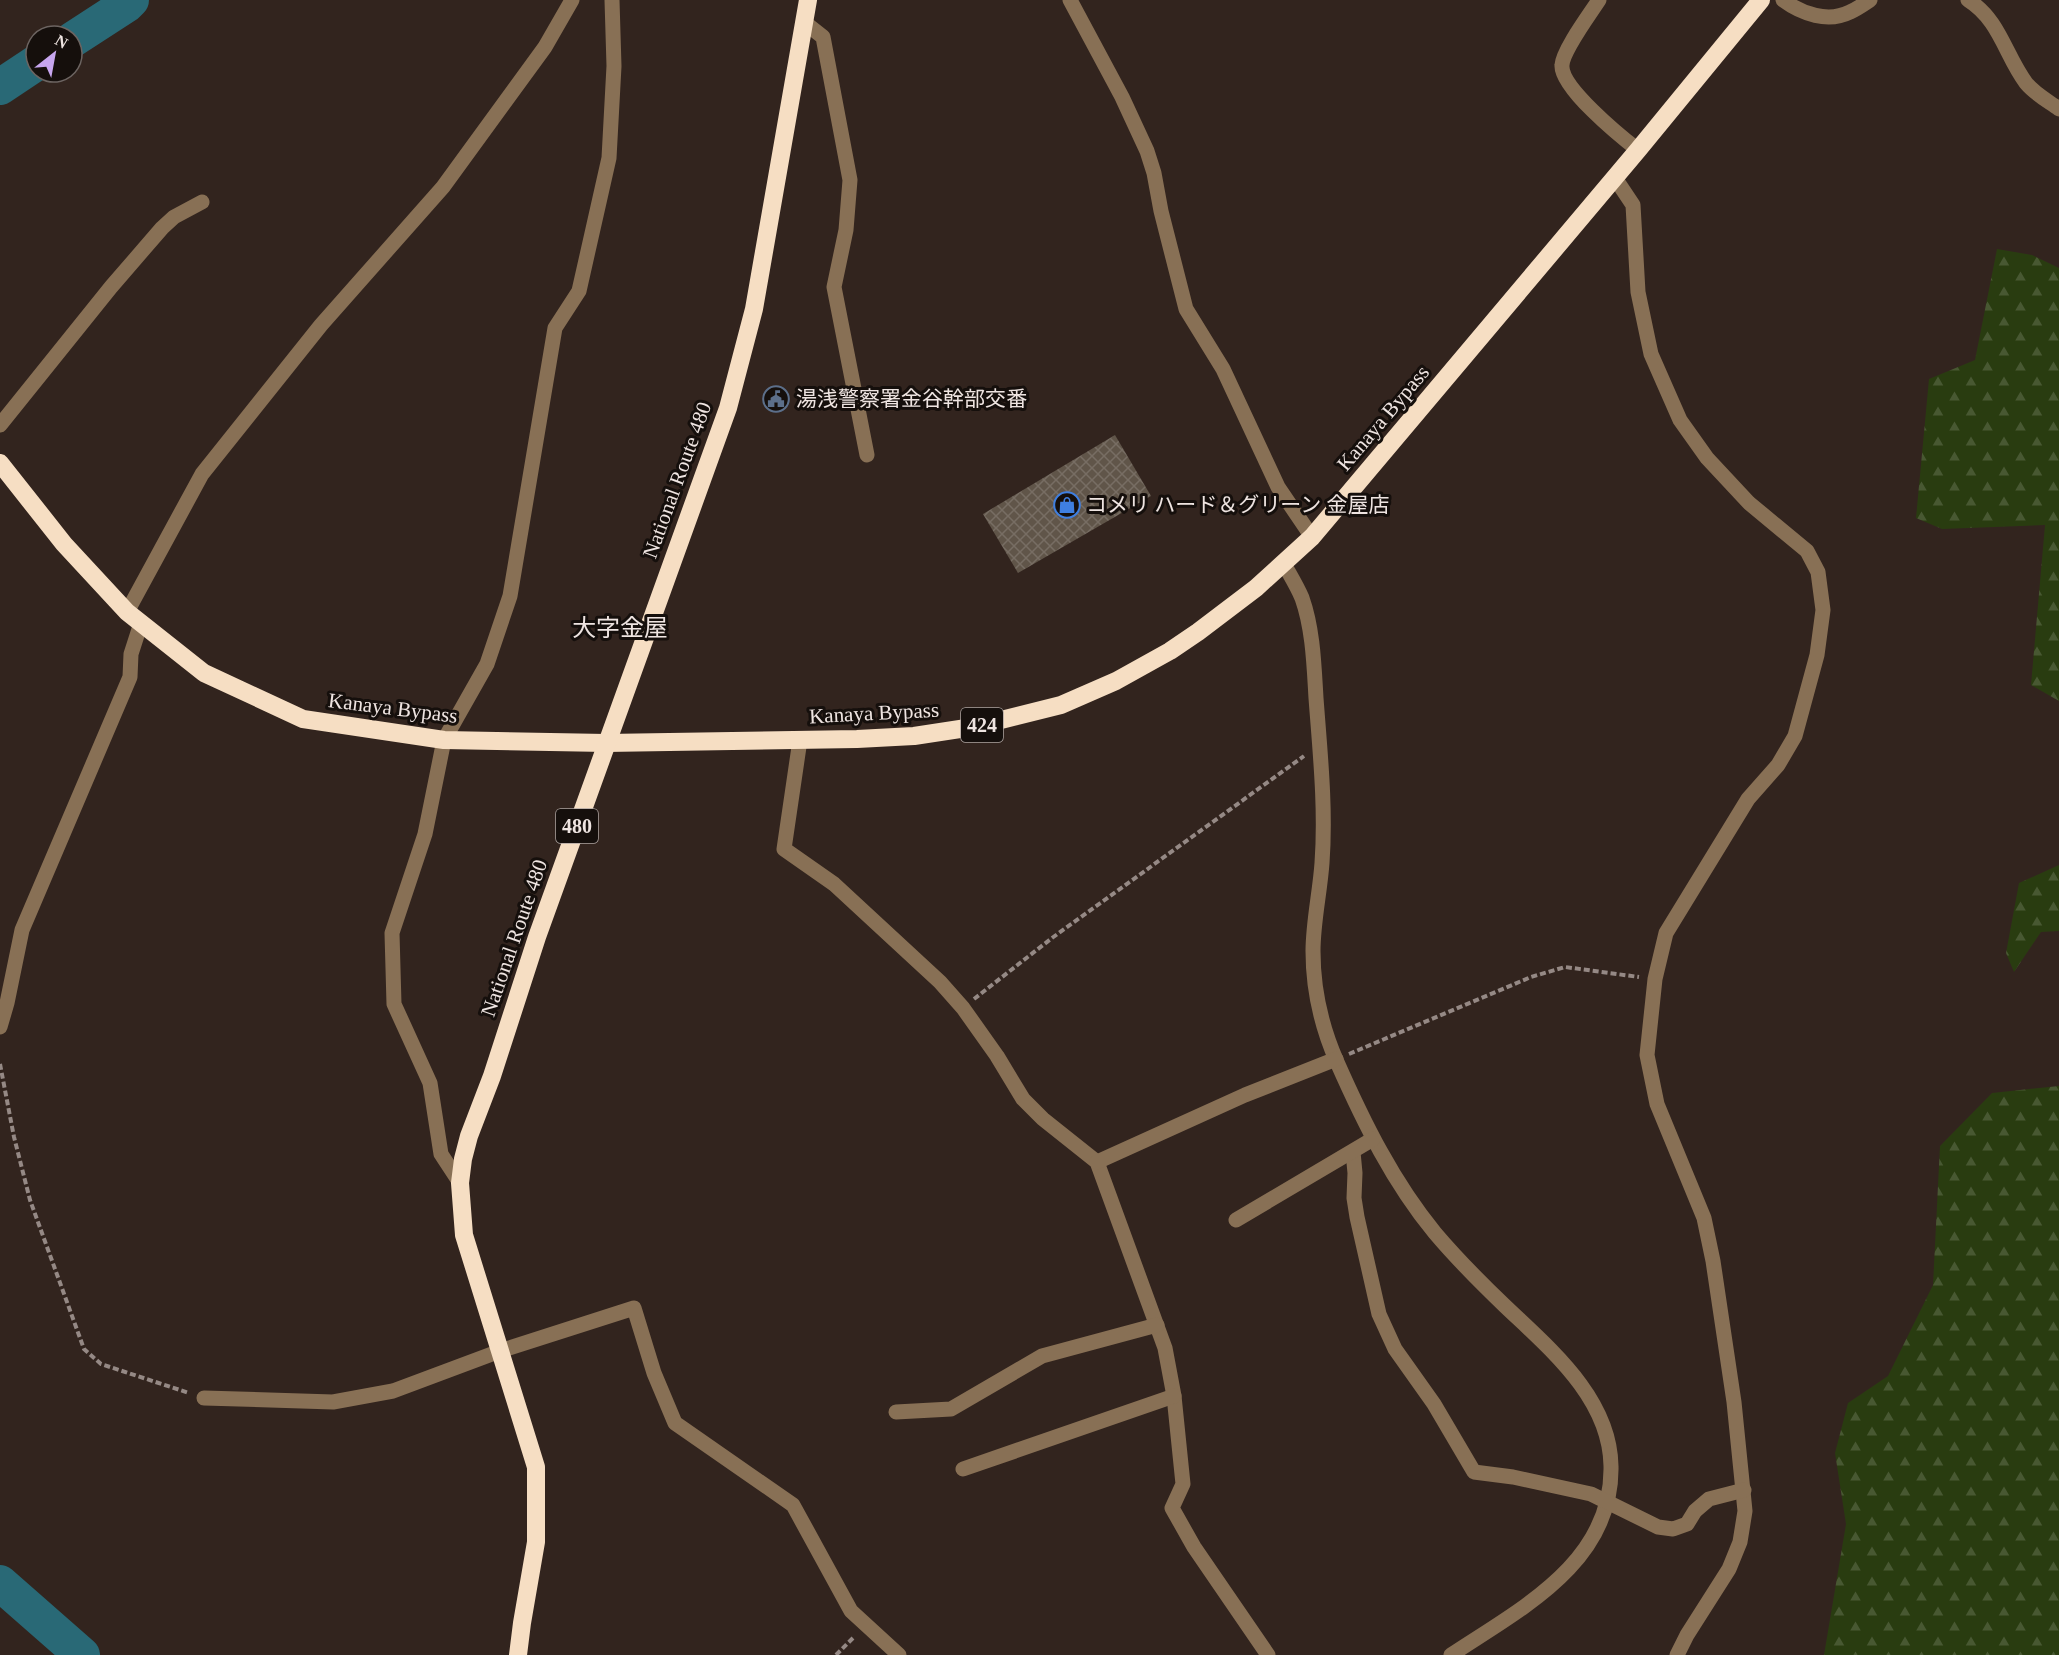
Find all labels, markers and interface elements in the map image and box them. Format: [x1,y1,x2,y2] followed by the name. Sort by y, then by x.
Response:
[24,24,84,84] north arrow
[52,31,71,52] text: N
[1332,360,1434,476] street label: Kanaya Bypass
[761,384,791,414] public building icon: 湯浅警察署金谷幹部交番
[796,387,1027,411] place label: 湯浅警察署金谷幹部交番
[638,399,716,561] street label: National Route 480
[1052,490,1082,520] shop icon: コメリ ハード＆グリーン 金屋店
[1086,493,1389,517] place label: コメリ ハード＆グリーン 金屋店
[572,615,668,641] district label: 大字金屋
[327,688,459,728] street label: Kanaya Bypass
[808,698,940,728] street label: Kanaya Bypass
[961,708,1003,742] road number: 424
[556,809,598,843] road number: 480
[476,856,552,1020] street label: National Route 480

